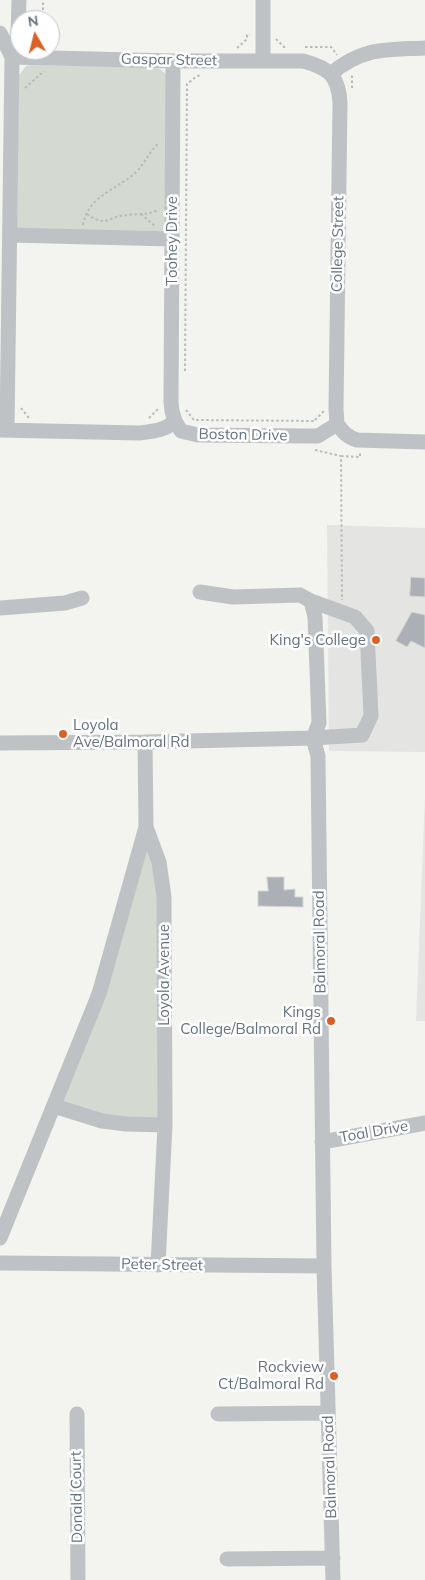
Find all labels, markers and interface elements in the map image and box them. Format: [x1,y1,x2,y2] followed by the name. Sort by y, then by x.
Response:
[10,10,60,60] north arrow
[27,11,40,31] text: N
[121,50,217,70] street label: Gaspar Street
[163,196,181,286] street label: Toohey Drive
[328,196,348,292] street label: College Street
[198,425,288,445] street label: Boston Drive
[270,631,366,649] place label: King's College
[370,634,382,646] marker: King's College
[73,716,190,751] place label: Loyola Ave/Balmoral Rd
[57,728,69,740] marker: Loyola Ave/Balmoral Rd
[310,890,330,994] street label: Balmoral Road
[155,924,173,1026] street label: Loyola Avenue
[180,1003,321,1038] place label: Kings College/Balmoral Rd
[325,1015,337,1027] marker: Kings College/Balmoral Rd
[338,1117,410,1147] street label: Toal Drive
[121,1255,203,1275] street label: Peter Street
[218,1358,324,1393] place label: Rockview Ct/Balmoral Rd
[328,1370,340,1382] marker: Rockview Ct/Balmoral Rd
[319,1415,341,1519] street label: Balmoral Road
[67,1451,87,1543] street label: Donald Court

